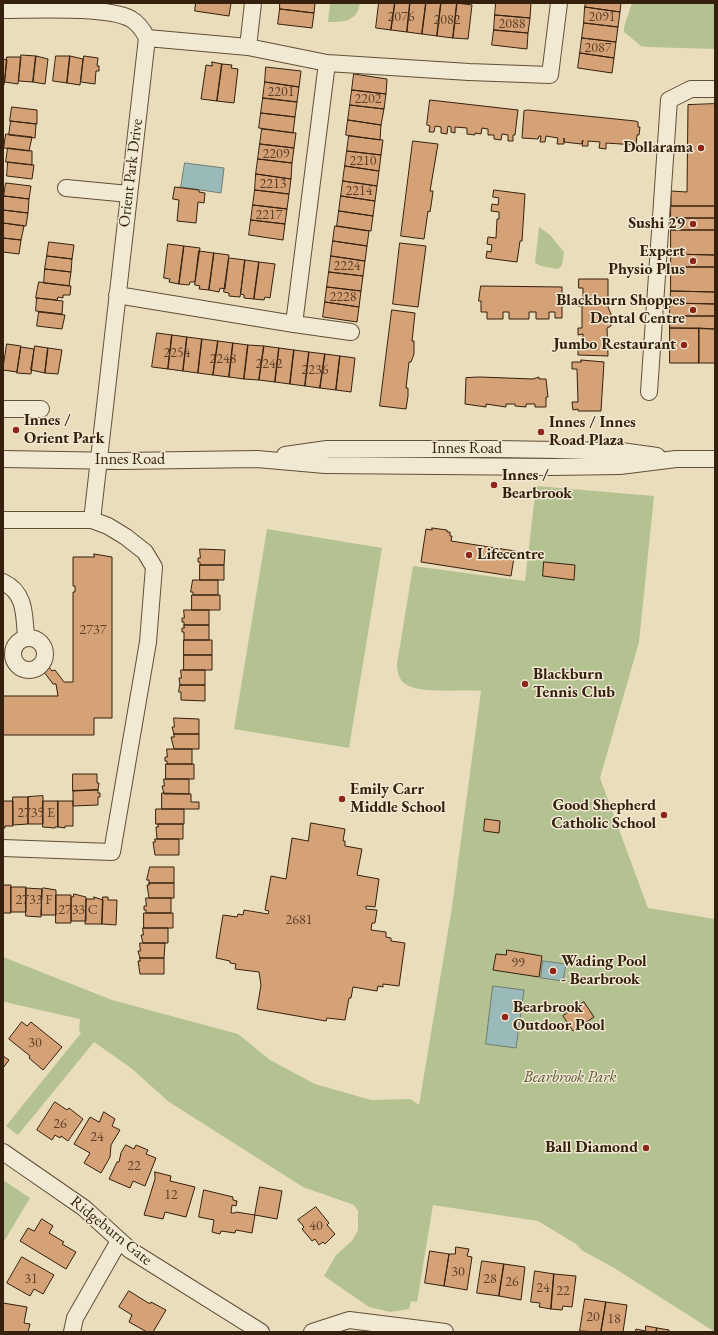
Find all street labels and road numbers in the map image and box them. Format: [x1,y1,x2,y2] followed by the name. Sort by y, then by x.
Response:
[115,118,147,228] street label: Orient Park Drive
[432,439,502,459] street label: Innes Road
[95,450,165,470] street label: Innes Road
[66,1192,156,1270] street label: Ridgeburn Gate

